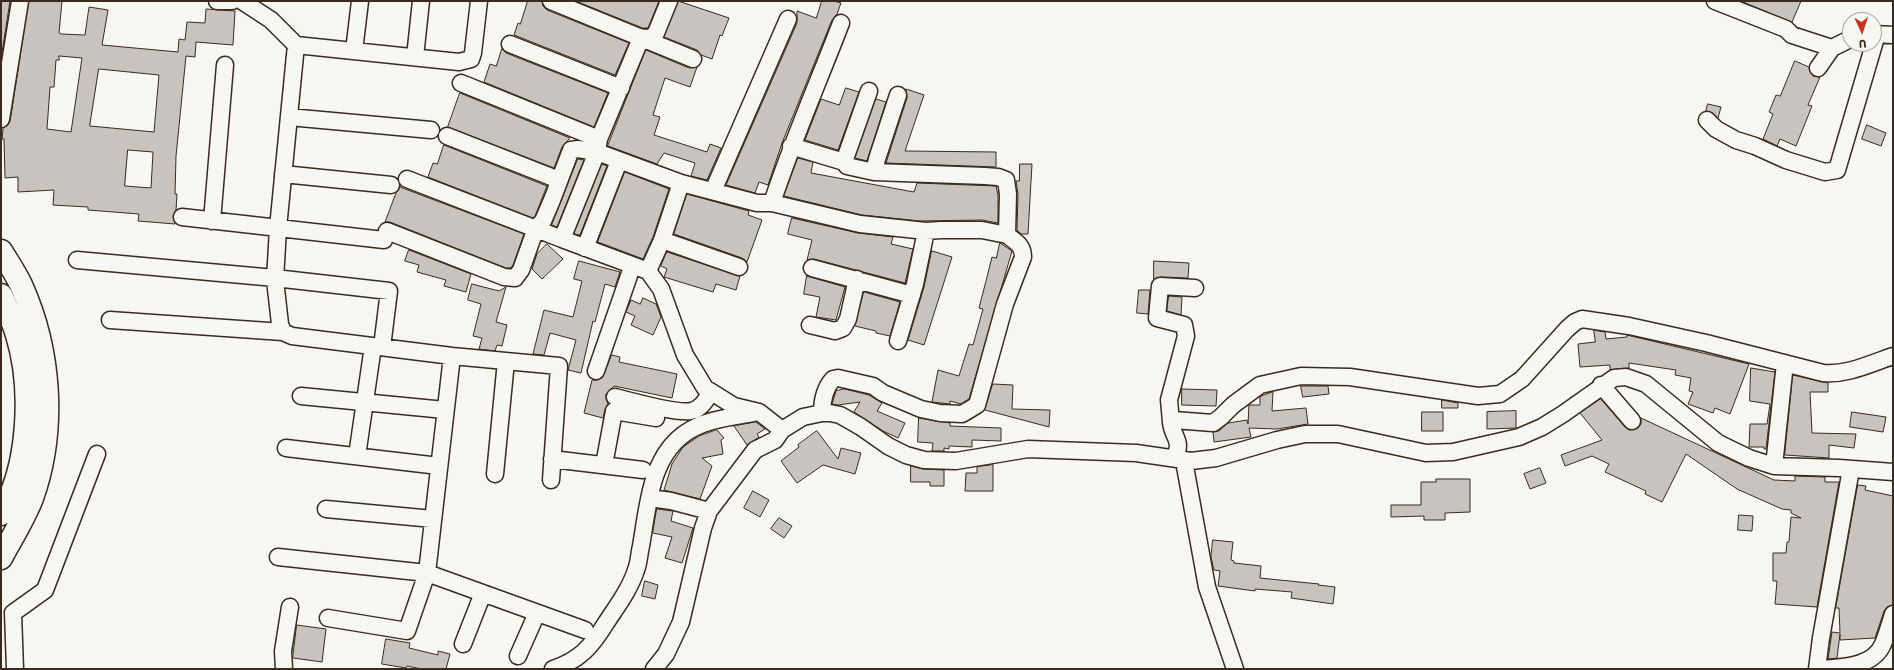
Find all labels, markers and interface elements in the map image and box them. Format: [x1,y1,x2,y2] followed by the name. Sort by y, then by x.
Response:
[1842,12,1882,52] north arrow
[1858,36,1867,51] text: U

